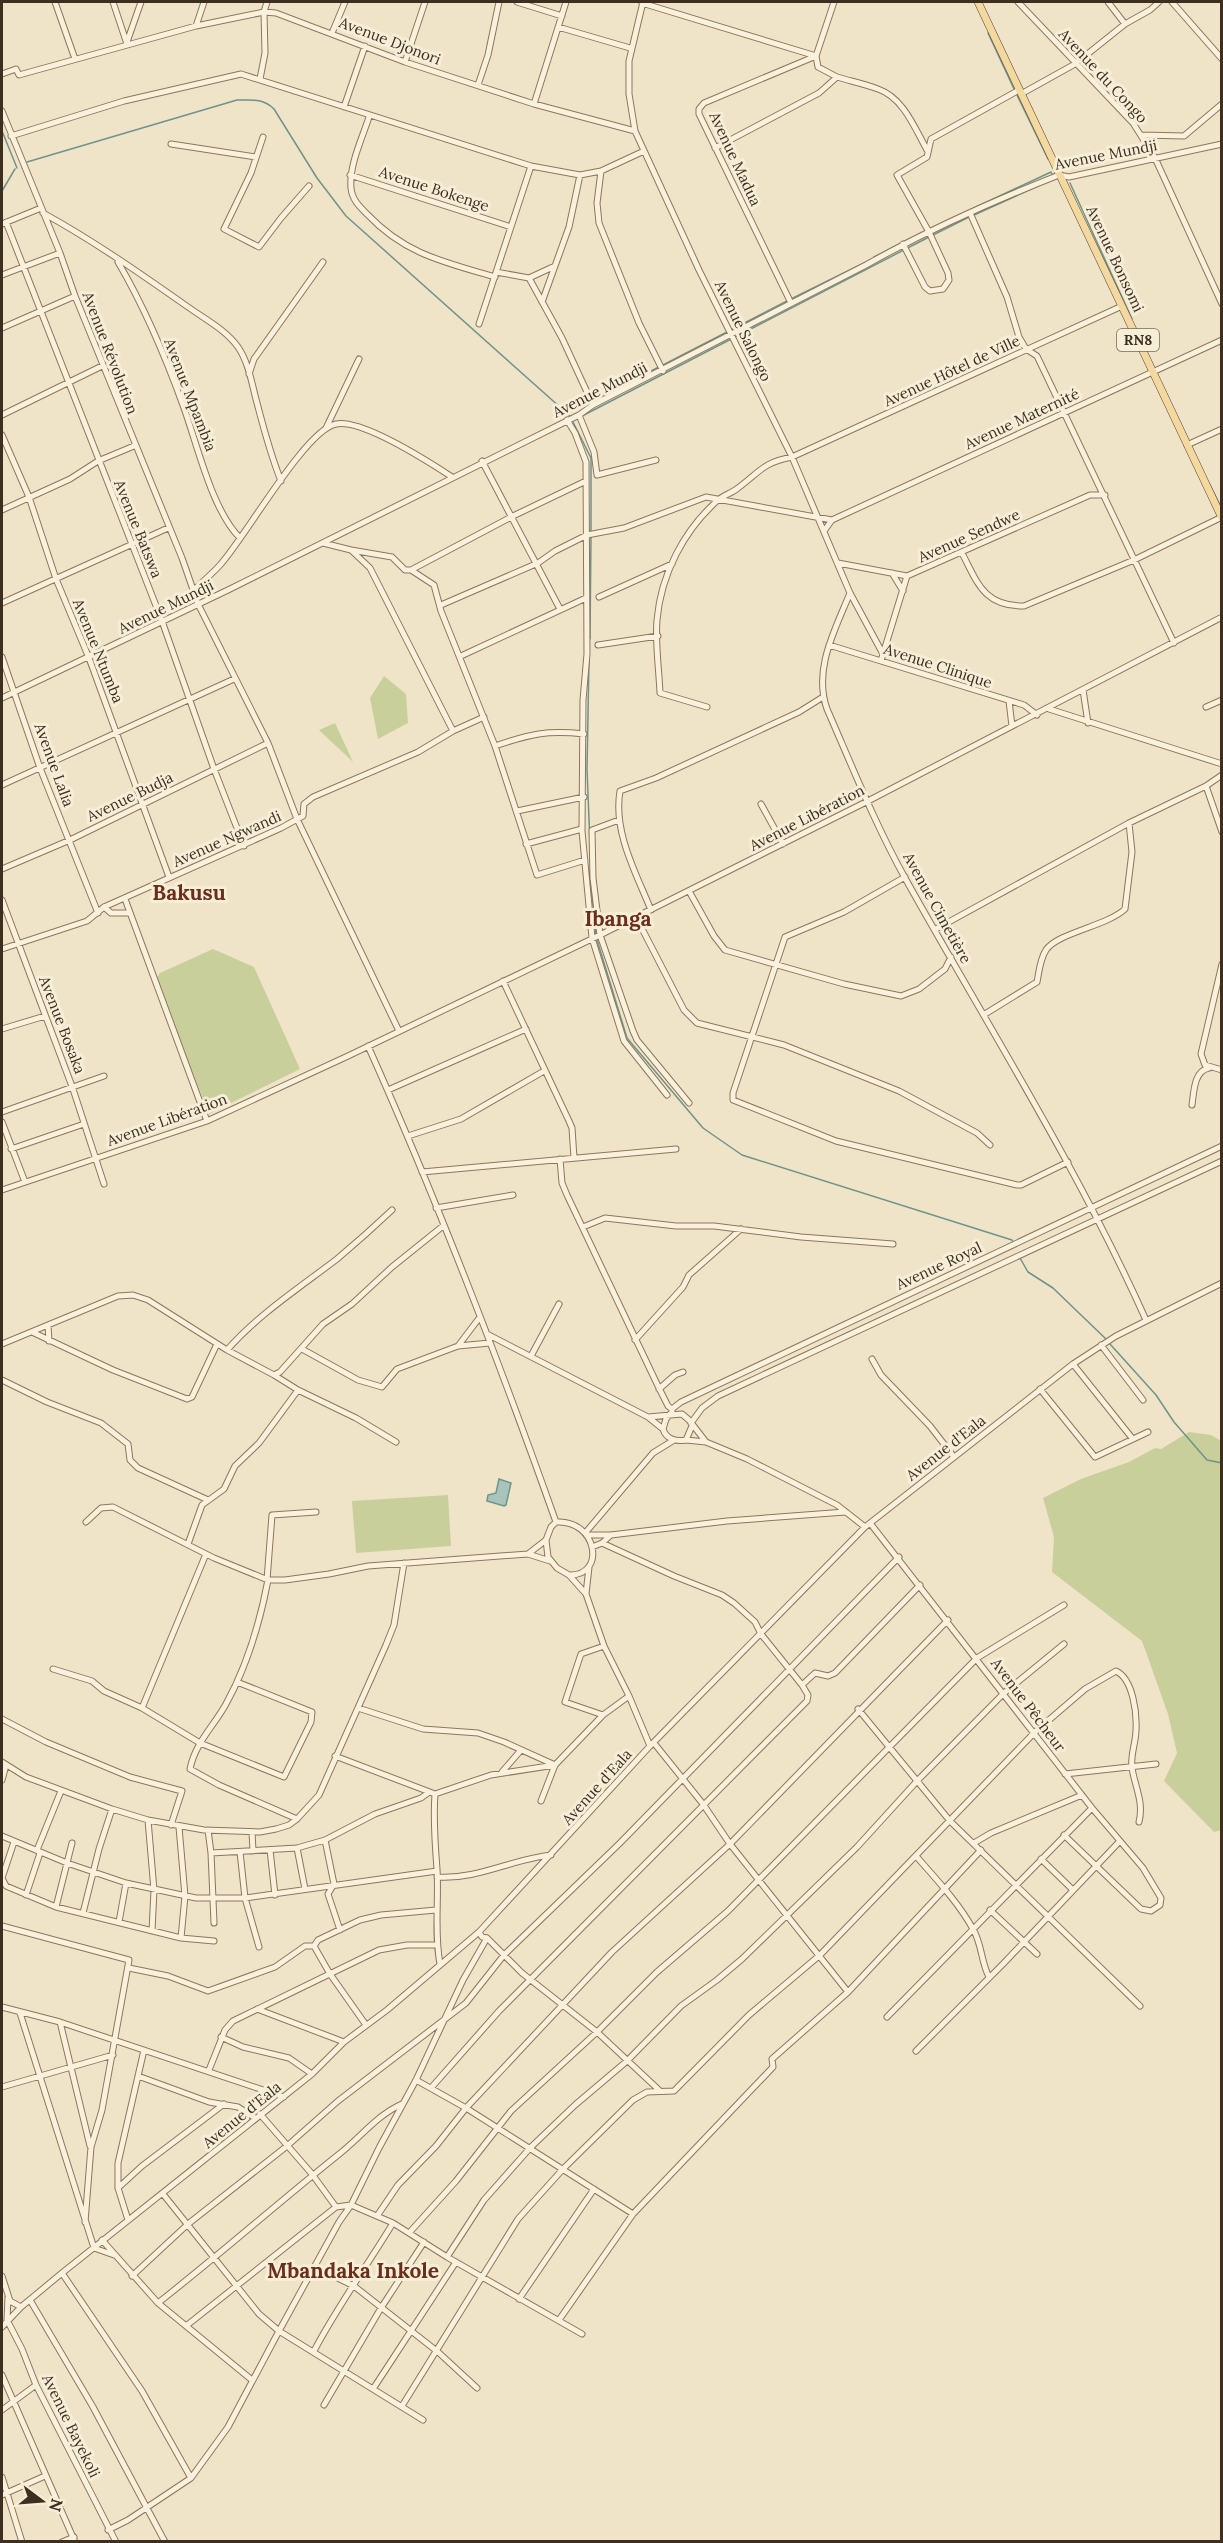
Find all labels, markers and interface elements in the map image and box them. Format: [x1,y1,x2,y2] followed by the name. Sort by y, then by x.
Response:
[336,12,444,69] street label: Avenue Djonori
[1054,24,1152,127] street label: Avenue du Congo
[705,108,766,209] street label: Avenue Madua
[1052,135,1159,174] street label: Avenue Mundji
[376,161,492,215] street label: Avenue Bokenge
[1082,202,1148,315] street label: Avenue Bonsomi
[710,276,776,385] street label: Avenue Salongo
[78,288,143,417] street label: Avenue Révolution
[1117,329,1159,351] road number: RN8
[880,331,1023,411] street label: Avenue Hôtel de Ville
[160,335,221,454] street label: Avenue Mpambia
[548,358,650,422] street label: Avenue Mundji
[961,384,1082,454] street label: Avenue Maternité
[110,476,167,581] street label: Avenue Batswa
[914,505,1023,567] street label: Avenue Sendwe
[114,575,217,638] street label: Avenue Mundji
[69,595,128,706] street label: Avenue Ntumba
[881,639,995,692] street label: Avenue Clinique
[30,719,78,809] street label: Avenue Lalia
[83,767,176,826] street label: Avenue Budja
[745,780,867,855] street label: Avenue Libération
[169,806,284,871] street label: Avenue Ngwandi
[899,848,976,966] street label: Avenue Cimetière
[152,879,226,906] district label: Bakusu
[584,905,652,932] district label: Ibanga
[35,972,90,1077] street label: Avenue Bosaka
[103,1089,230,1150] street label: Avenue Libération
[892,1237,985,1294] street label: Avenue Royal
[901,1410,990,1485] street label: Avenue d'Eala
[986,1653,1070,1756] street label: Avenue Pêcheur
[557,1745,636,1829] street label: Avenue d'Eala
[198,2077,285,2153] street label: Avenue d'Eala
[267,2257,439,2284] district label: Mbandaka Inkole
[38,2370,105,2481] street label: Avenue Bayekoli
[12,2471,72,2531] north arrow
[45,2496,68,2514] text: N

